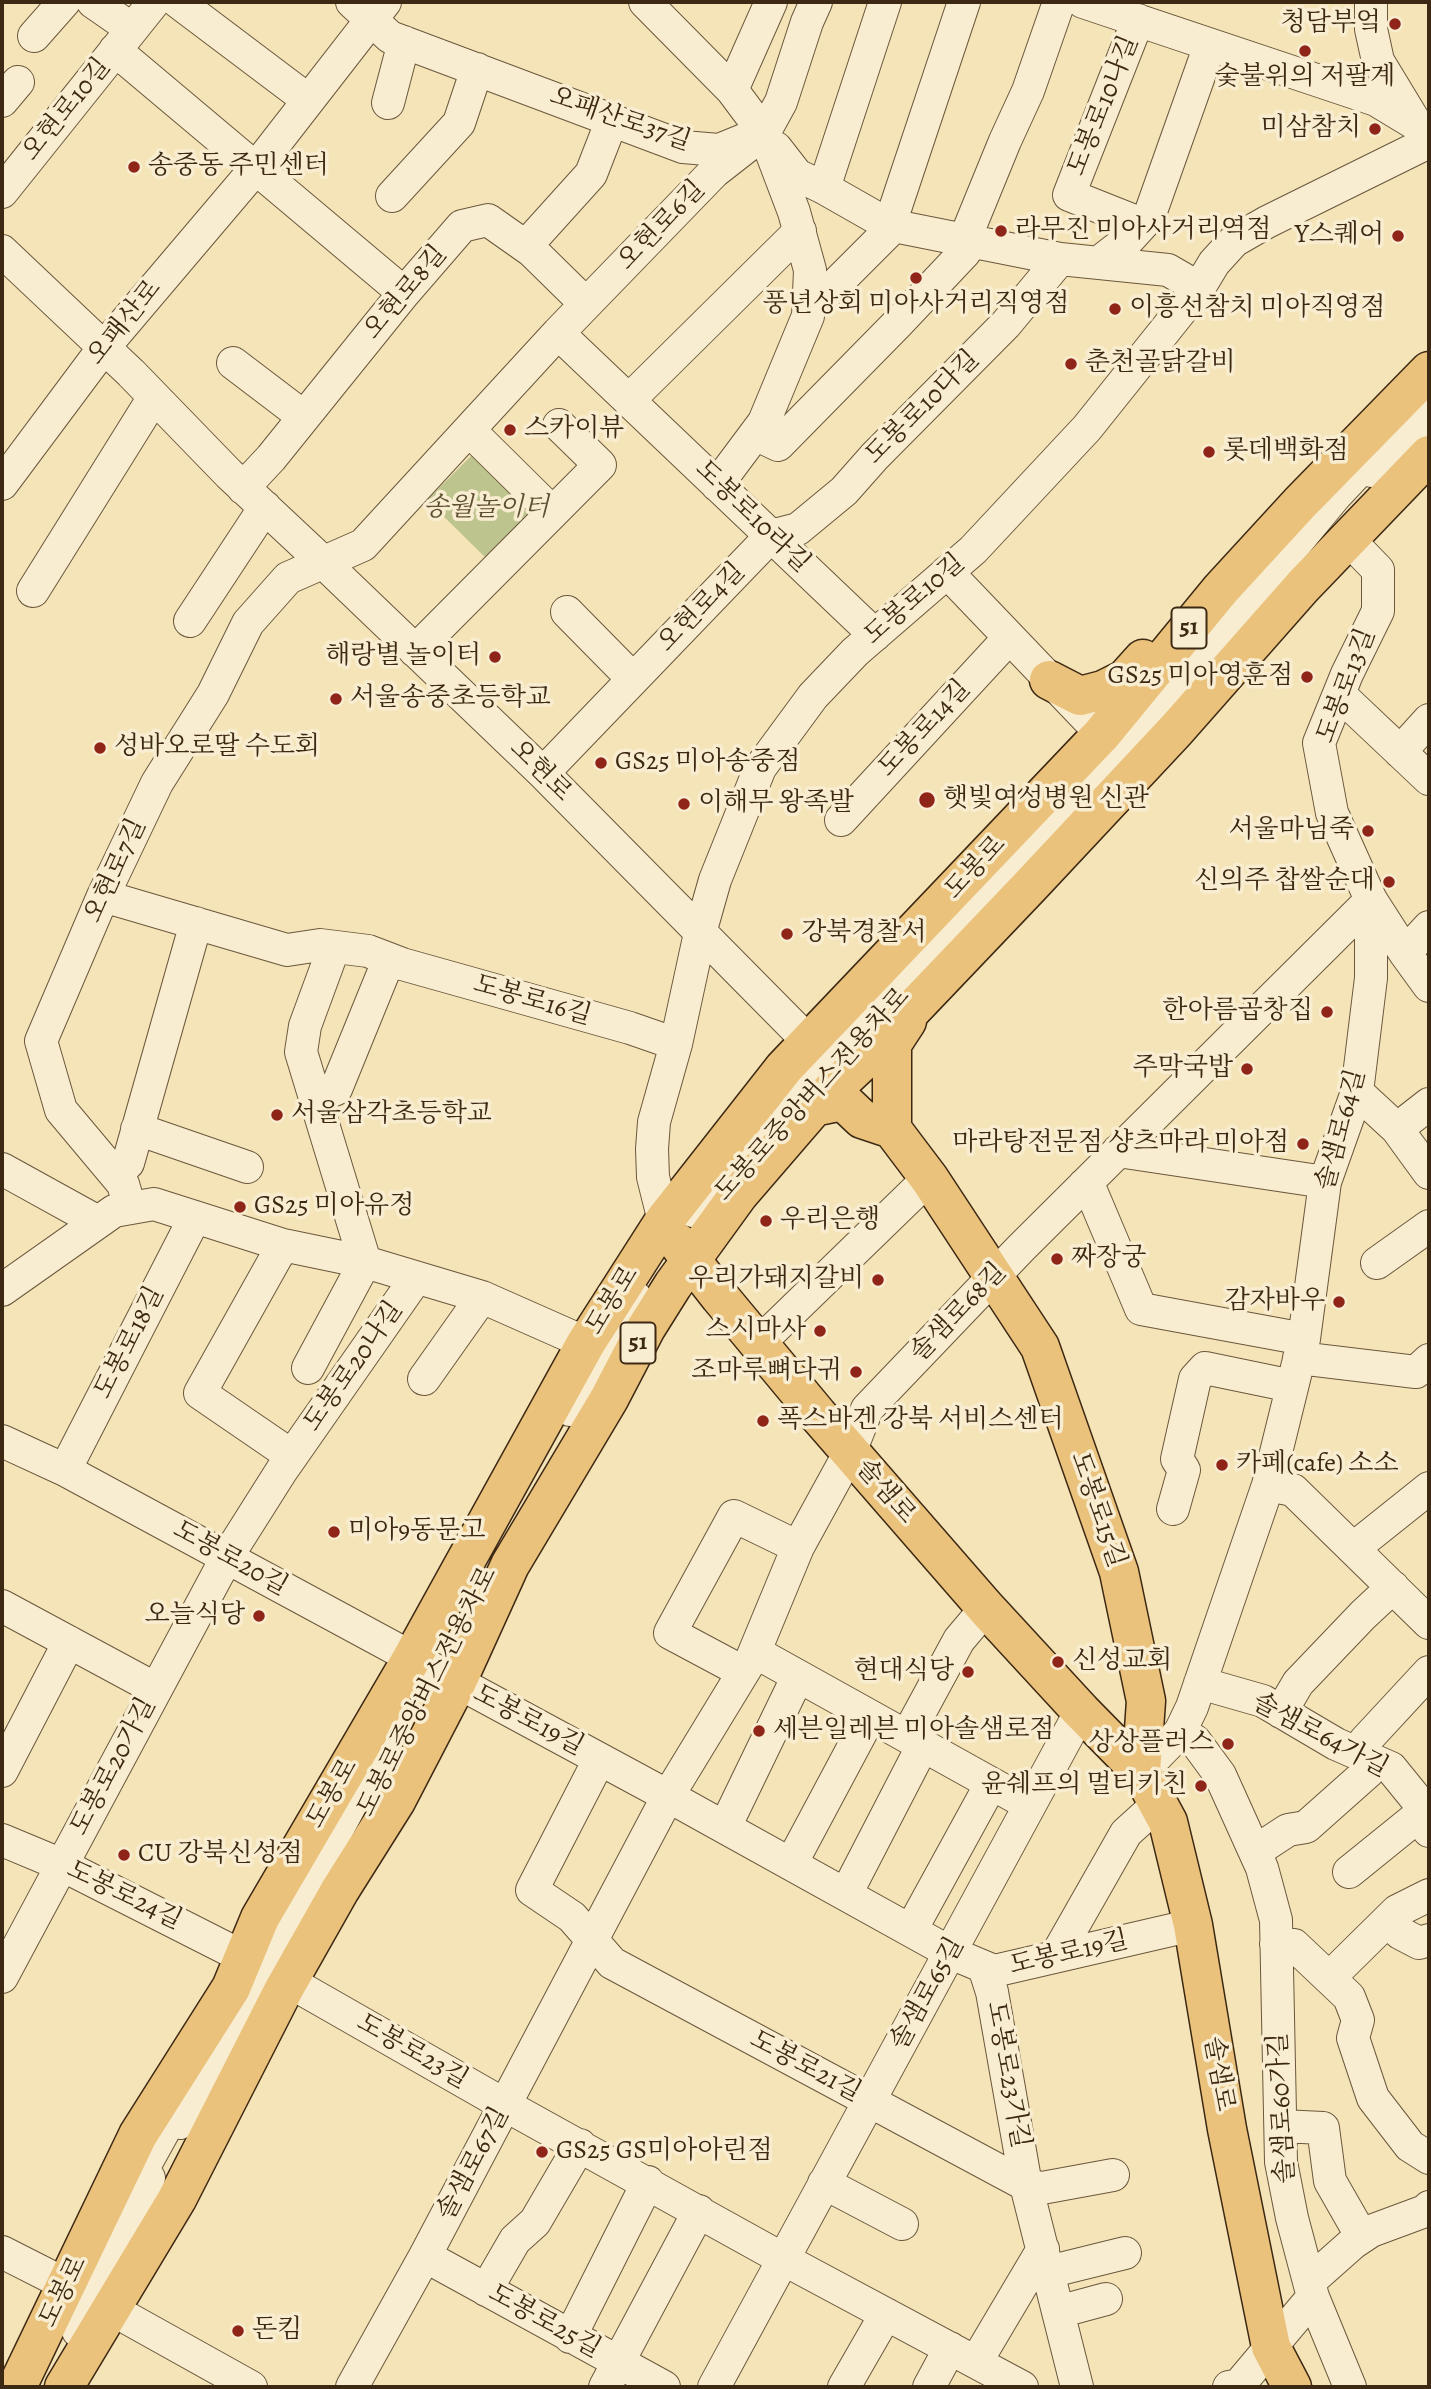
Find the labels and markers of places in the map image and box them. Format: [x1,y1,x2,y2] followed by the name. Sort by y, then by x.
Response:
[1281,8,1381,40] place label: 청담부엌
[1387,16,1403,32] marker: 청담부엌
[1297,43,1313,59] marker: 숯불위의 저팔계
[1215,62,1395,94] place label: 숯불위의 저팔계
[1261,113,1361,145] place label: 미삼참치
[1367,121,1383,137] marker: 미삼참치
[148,151,329,183] place label: 송중동 주민센터
[126,159,142,175] marker: 송중동 주민센터
[1015,215,1271,247] place label: 라무진 미아사거리역점
[1295,220,1384,252] place label: Y스퀘어
[993,223,1009,239] marker: 라무진 미아사거리역점
[1390,228,1406,244] marker: Y스퀘어
[908,270,924,286] marker: 풍년상회 미아사거리직영점
[763,289,1069,321] place label: 풍년상회 미아사거리직영점
[1129,293,1385,325] place label: 이흥선참치 미아직영점
[1107,301,1123,317] marker: 이흥선참치 미아직영점
[1085,348,1236,380] place label: 춘천골닭갈비
[1063,356,1079,372] marker: 춘천골닭갈비
[524,414,624,446] place label: 스카이뷰
[502,422,518,438] marker: 스카이뷰
[1223,436,1349,468] place label: 롯데백화점
[1201,444,1217,460] marker: 롯데백화점
[325,641,481,673] place label: 해랑별 놀이터
[487,649,503,665] marker: 해랑별 놀이터
[1108,661,1293,693] place label: GS25 미아영훈점
[1299,669,1315,685] marker: GS25 미아영훈점
[350,683,551,715] place label: 서울송중초등학교
[328,691,344,707] marker: 서울송중초등학교
[114,732,320,764] place label: 성바오로딸 수도회
[92,740,108,756] marker: 성바오로딸 수도회
[615,747,800,779] place label: GS25 미아송중점
[593,755,609,771] marker: GS25 미아송중점
[943,784,1149,816] place label: 햇빛여성병원 신관
[698,788,854,820] place label: 이해무 왕족발
[917,790,937,810] marker: 햇빛여성병원 신관
[676,796,692,812] marker: 이해무 왕족발
[1228,815,1354,847] place label: 서울마님죽
[1360,823,1376,839] marker: 서울마님죽
[1194,866,1375,898] place label: 신의주 찹쌀순대
[1381,874,1397,890] marker: 신의주 찹쌀순대
[801,918,927,950] place label: 강북경찰서
[779,926,795,942] marker: 강북경찰서
[1162,996,1313,1028] place label: 한아름곱창집
[1319,1004,1335,1020] marker: 한아름곱창집
[1133,1053,1233,1085] place label: 주막국밥
[1239,1061,1255,1077] marker: 주막국밥
[291,1099,492,1131] place label: 서울삼각초등학교
[269,1107,285,1123] marker: 서울삼각초등학교
[952,1128,1289,1160] place label: 마라탕전문점 샹츠마라 미아점
[1295,1136,1311,1152] marker: 마라탕전문점 샹츠마라 미아점
[254,1191,414,1223] place label: GS25 미아유정
[232,1199,248,1215] marker: GS25 미아유정
[780,1205,880,1237] place label: 우리은행
[758,1213,774,1229] marker: 우리은행
[1071,1243,1146,1275] place label: 짜장궁
[1049,1251,1065,1267] marker: 짜장궁
[688,1264,864,1296] place label: 우리가돼지갈비
[870,1272,886,1288] marker: 우리가돼지갈비
[1225,1286,1325,1318] place label: 감자바우
[1331,1294,1347,1310] marker: 감자바우
[706,1315,806,1347] place label: 스시마사
[812,1323,828,1339] marker: 스시마사
[691,1356,842,1388] place label: 조마루뼈다귀
[848,1364,864,1380] marker: 조마루뼈다귀
[777,1405,1064,1437] place label: 폭스바겐 강북 서비스센터
[755,1413,771,1429] marker: 폭스바겐 강북 서비스센터
[1236,1449,1399,1481] place label: 카페(cafe) 소소
[1214,1457,1230,1473] marker: 카페(cafe) 소소
[348,1516,485,1548] place label: 미아9동문고
[326,1524,342,1540] marker: 미아9동문고
[145,1600,245,1632] place label: 오늘식당
[251,1608,267,1624] marker: 오늘식당
[1072,1646,1172,1678] place label: 신성교회
[1050,1654,1066,1670] marker: 신성교회
[854,1656,954,1688] place label: 현대식당
[960,1664,976,1680] marker: 현대식당
[773,1715,1054,1747] place label: 세븐일레븐 미아솔샘로점
[751,1723,767,1739] marker: 세븐일레븐 미아솔샘로점
[1088,1728,1214,1760] place label: 상상플러스
[1220,1736,1236,1752] marker: 상상플러스
[981,1770,1187,1802] place label: 윤쉐프의 멀티키친
[1193,1778,1209,1794] marker: 윤쉐프의 멀티키친
[138,1839,303,1871] place label: CU 강북신성점
[116,1847,132,1863] marker: CU 강북신성점
[556,2136,773,2168] place label: GS25 GS미아아린점
[534,2144,550,2160] marker: GS25 GS미아아린점
[252,2315,302,2347] place label: 돈킴
[230,2323,246,2339] marker: 돈킴

